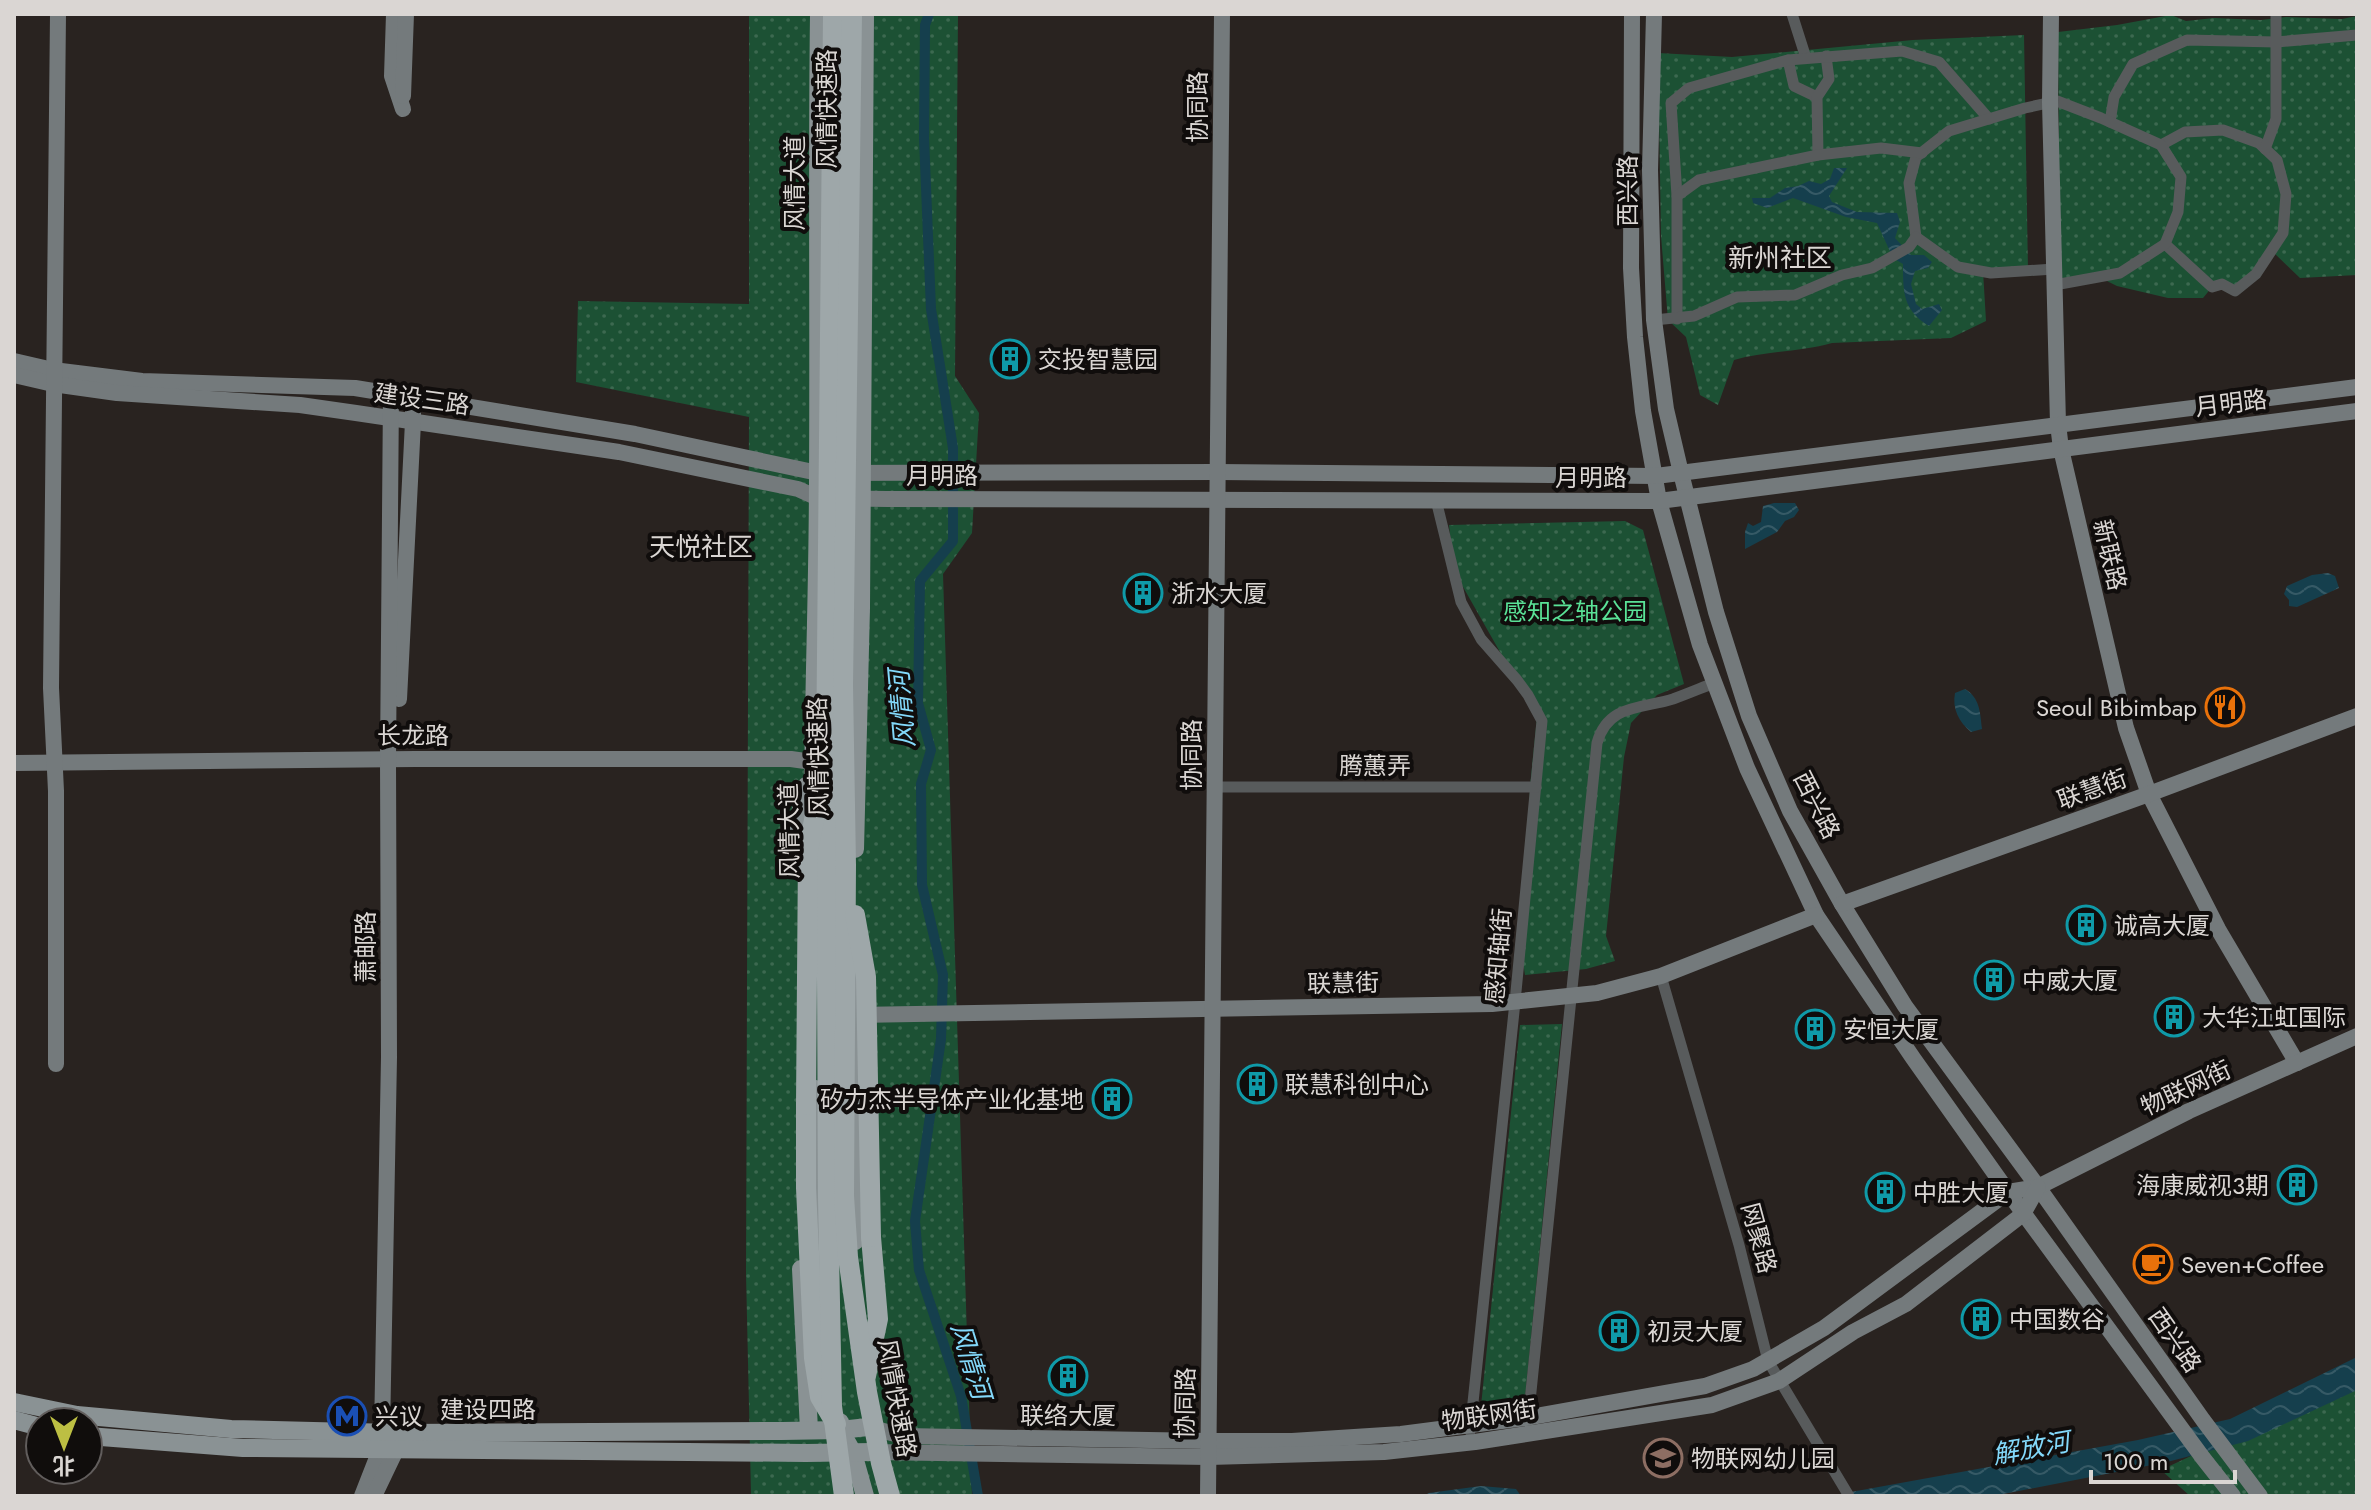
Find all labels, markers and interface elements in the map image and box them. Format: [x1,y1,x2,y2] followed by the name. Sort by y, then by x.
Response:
[809,49,844,169] street label: 风情快速路
[1180,71,1215,143] street label: 协同路
[777,135,812,231] street label: 风情大道
[1610,155,1645,227] street label: 西兴路
[1728,239,1832,277] district label: 新州社区
[989,338,1031,380] building icon: 交投智慧园
[1038,342,1158,377] place label: 交投智慧园
[372,375,472,423] street label: 建设三路
[2193,381,2269,425] street label: 月明路
[906,458,978,493] street label: 月明路
[1555,460,1627,495] street label: 月明路
[2085,516,2135,594] street label: 新联路
[649,528,753,566] district label: 天悦社区
[1122,572,1164,614] building icon: 浙水大厦
[1171,576,1267,611] place label: 浙水大厦
[1503,594,1647,629] park label: 感知之轴公园
[879,664,924,750] water label: 风情河
[2204,686,2246,728] restaurant icon: Seoul Bibimbap
[2036,690,2197,725] place label: Seoul Bibimbap
[799,697,837,817] street label: 风情快速路
[377,718,449,753] street label: 长龙路
[1174,719,1209,791] street label: 协同路
[1339,748,1411,783] street label: 腾蕙弄
[2052,760,2132,818] street label: 联慧街
[1785,765,1849,845] street label: 西兴路
[771,783,807,879] street label: 风情大道
[2065,904,2107,946] building icon: 诚高大厦
[1476,907,1520,1005] street label: 感知轴街
[2114,908,2210,943] place label: 诚高大厦
[348,911,383,983] street label: 萧邮路
[1973,959,2015,1001] building icon: 中威大厦
[2022,963,2118,998] place label: 中威大厦
[1307,965,1379,1001] street label: 联慧街
[2153,996,2195,1038] building icon: 大华江虹国际
[2202,1000,2346,1035] place label: 大华江虹国际
[1794,1008,1836,1050] building icon: 安恒大厦
[1843,1012,1939,1047] place label: 安恒大厦
[2135,1052,2237,1124] street label: 物联网街
[1236,1063,1278,1105] building icon: 联慧科创中心
[1285,1067,1429,1102] place label: 联慧科创中心
[1091,1078,1133,1120] building icon: 矽力杰半导体产业化基地
[820,1082,1084,1117] place label: 矽力杰半导体产业化基地
[2276,1164,2318,1206] building icon: 海康威视3期
[2136,1168,2269,1203] place label: 海康威视3期
[1864,1171,1906,1213] building icon: 中胜大厦
[1913,1175,2009,1210] place label: 中胜大厦
[1733,1199,1785,1277] street label: 网聚路
[2132,1243,2174,1285] cafe icon: Seven+Coffee
[2181,1247,2324,1282] place label: Seven+Coffee
[1960,1298,2002,1340] building icon: 中国数谷
[2140,1300,2210,1380] street label: 西兴路
[2009,1302,2105,1337] place label: 中国数谷
[1598,1310,1640,1352] building icon: 初灵大厦
[1647,1314,1743,1349] place label: 初灵大厦
[941,1318,1002,1409] water label: 风情河
[869,1336,925,1460] street label: 风情快速路
[1047,1355,1089,1397] building icon: 联络大厦
[1167,1367,1203,1439] street label: 协同路
[1439,1391,1539,1439] street label: 物联网街
[440,1392,536,1427] street label: 建设四路
[326,1395,368,1437] metro station icon: 兴议
[1020,1398,1116,1433] place label: 联络大厦
[375,1399,423,1434] place label: 兴议
[24,1406,104,1486] north arrow
[1989,1422,2078,1473] water label: 解放河
[2091,1434,2235,1484] scale bar
[1642,1437,1684,1479] school or university icon: 物联网幼儿园
[1691,1441,1835,1476] place label: 物联网幼儿园
[2103,1444,2169,1479] text: 100 m
[53,1450,75,1482] text: 北

